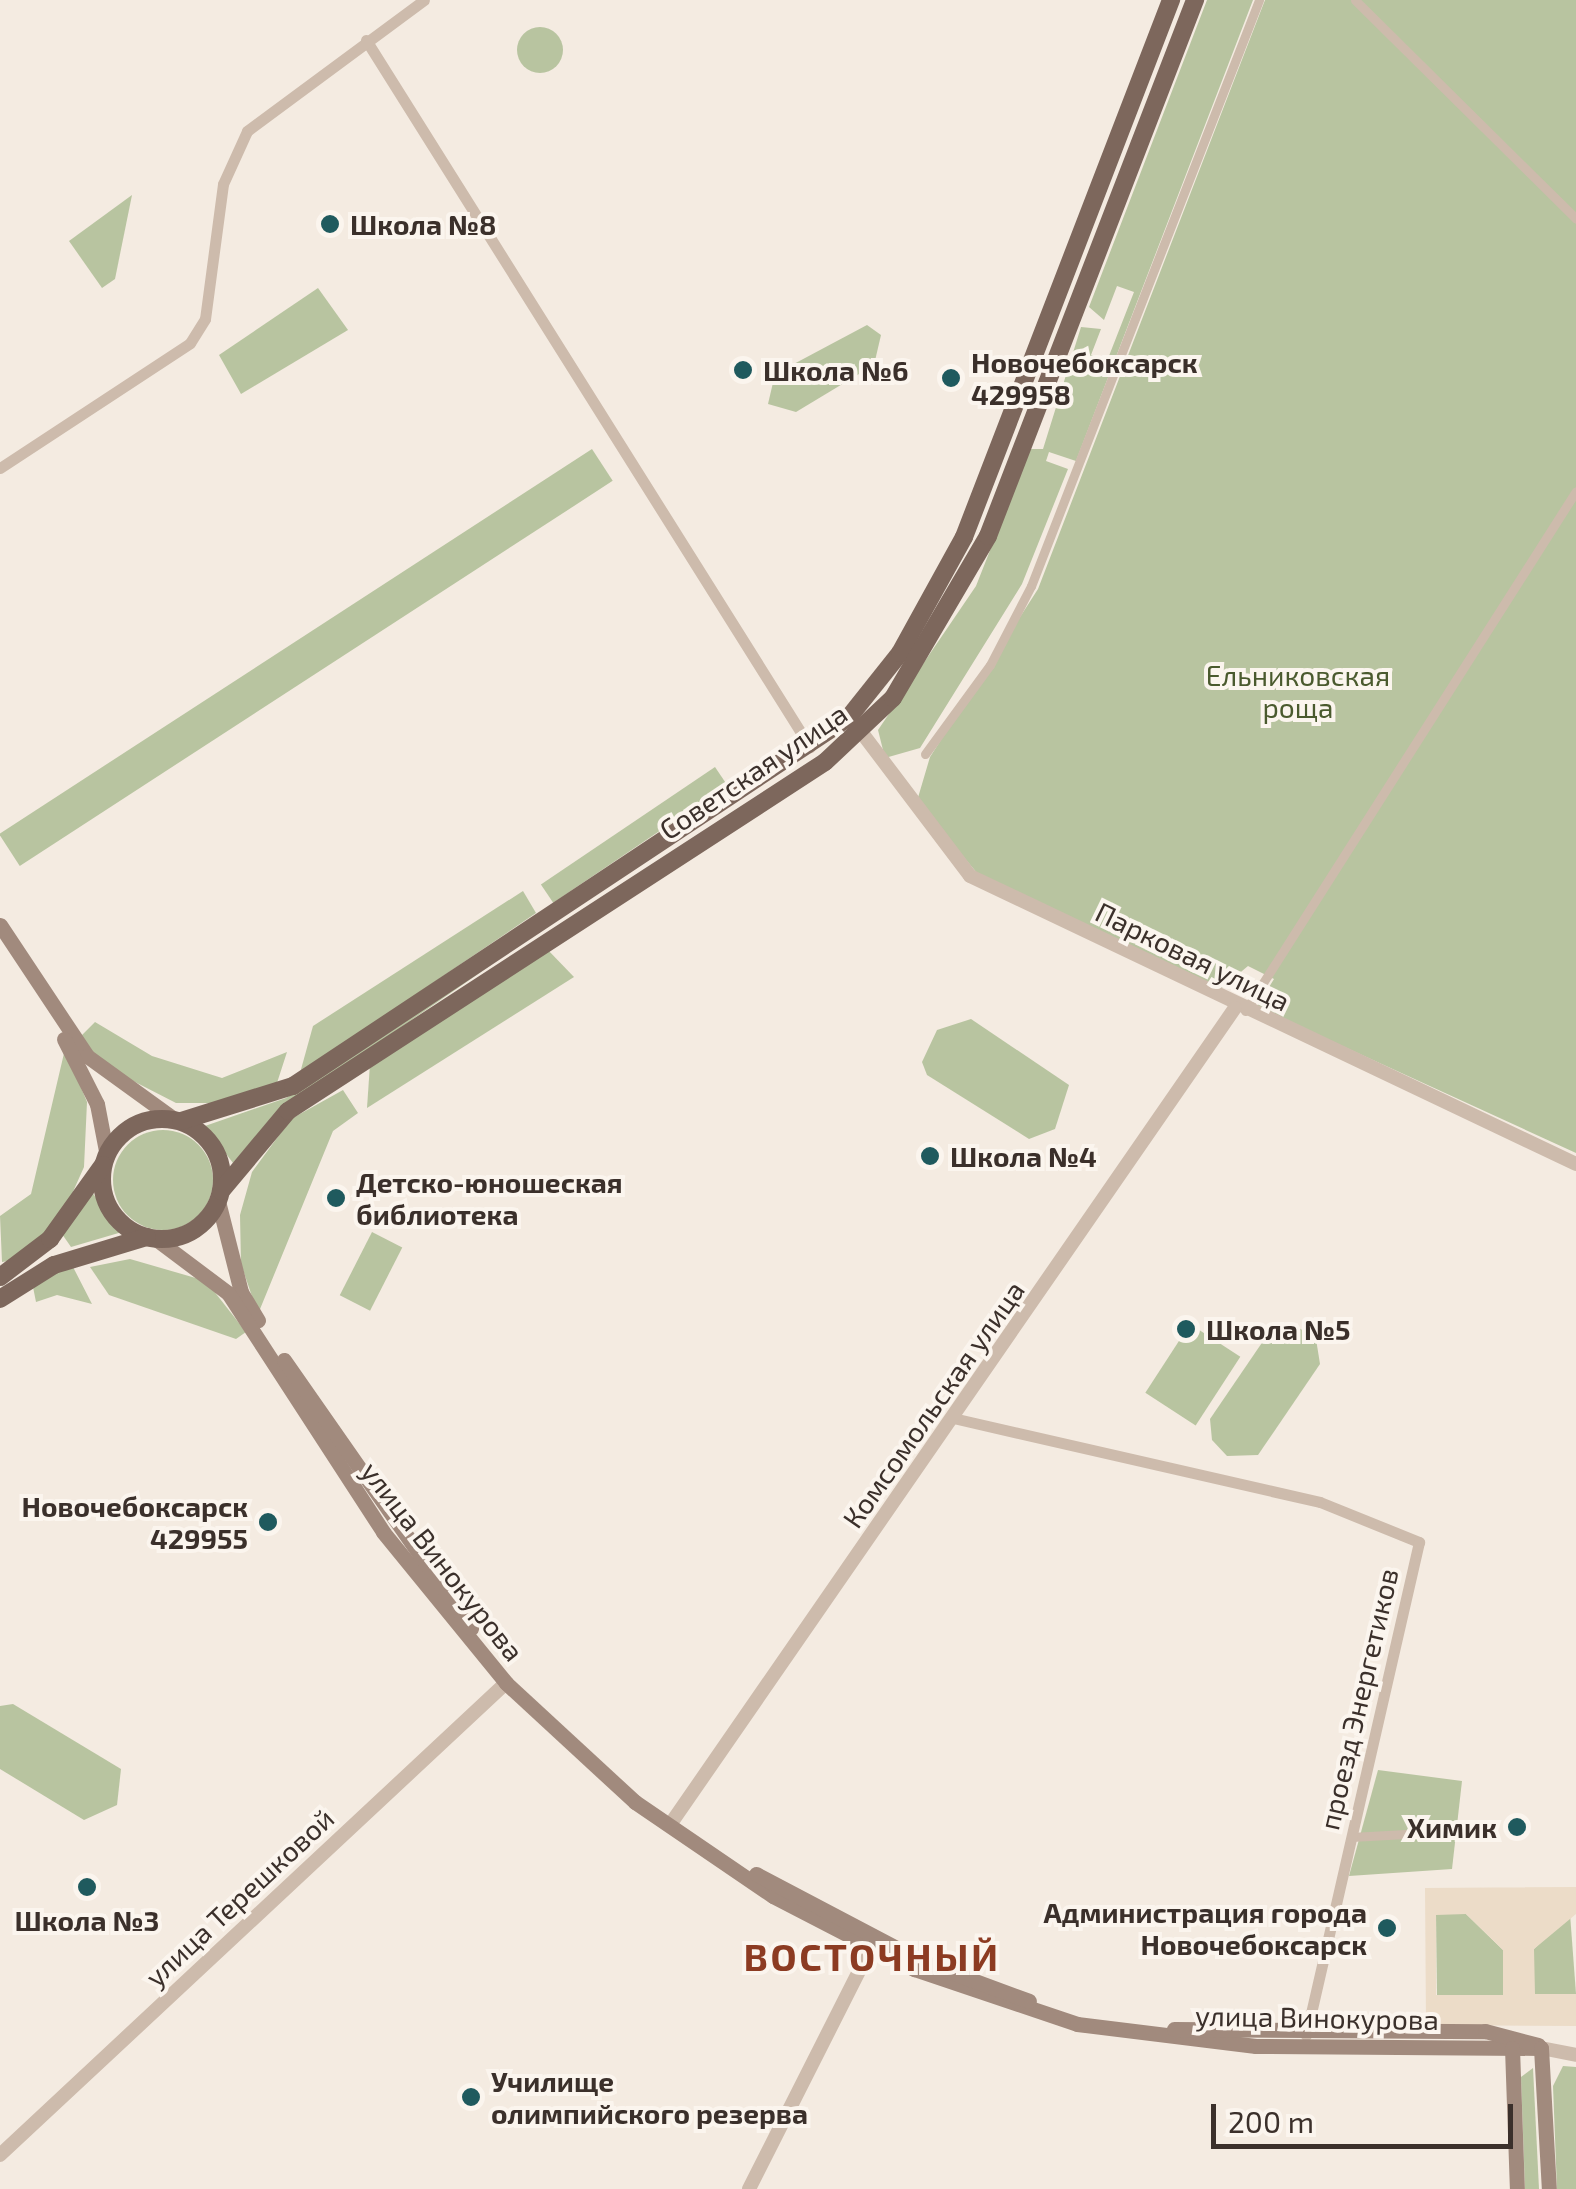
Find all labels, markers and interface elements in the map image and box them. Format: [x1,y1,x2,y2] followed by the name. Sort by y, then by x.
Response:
[350,207,496,241] place label: Школа №8
[319,213,341,235] marker: Школа №8
[971,345,1198,411] place label: Новочебоксарск 429958
[763,353,909,387] place label: Школа №6
[732,359,754,381] marker: Школа №6
[940,367,962,389] marker: Новочебоксарск 429958
[1206,658,1390,724] park label: Ельниковская роща
[653,696,853,846] street label: Советская улица
[1090,894,1296,1018] street label: Парковая улица
[950,1139,1097,1173] place label: Школа №4
[919,1145,941,1167] marker: Школа №4
[356,1165,623,1231] place label: Детско-юношеская библиотека
[325,1187,347,1209] marker: Детско-юношеская библиотека
[835,1274,1031,1534] street label: Комсомольская улица
[1206,1312,1350,1346] place label: Школа №5
[1175,1318,1197,1340] marker: Школа №5
[355,1455,531,1667] street label: улица Винокурова
[21,1489,248,1555] place label: Новочебоксарск 429955
[257,1511,279,1533] marker: Новочебоксарск 429955
[1312,1565,1404,1833] street label: проезд Энергетиков
[138,1801,340,1993] street label: улица Терешковой
[1407,1810,1497,1844] place label: Химик
[1506,1816,1528,1838] marker: Химик
[76,1876,98,1898] marker: Школа №3
[1044,1895,1367,1961] place label: Администрация города Новочебоксарск
[15,1903,159,1937] place label: Школа №3
[1376,1917,1398,1939] marker: Администрация города Новочебоксарск
[744,1934,1000,1980] district label: ВОСТОЧНЫЙ
[1195,1998,1439,2036] street label: улица Винокурова
[491,2064,808,2130] place label: Училище олимпийского резерва
[1216,2084,1518,2146] scale bar
[460,2086,482,2108] marker: Училище олимпийского резерва
[1228,2103,1314,2139] text: 200 m

